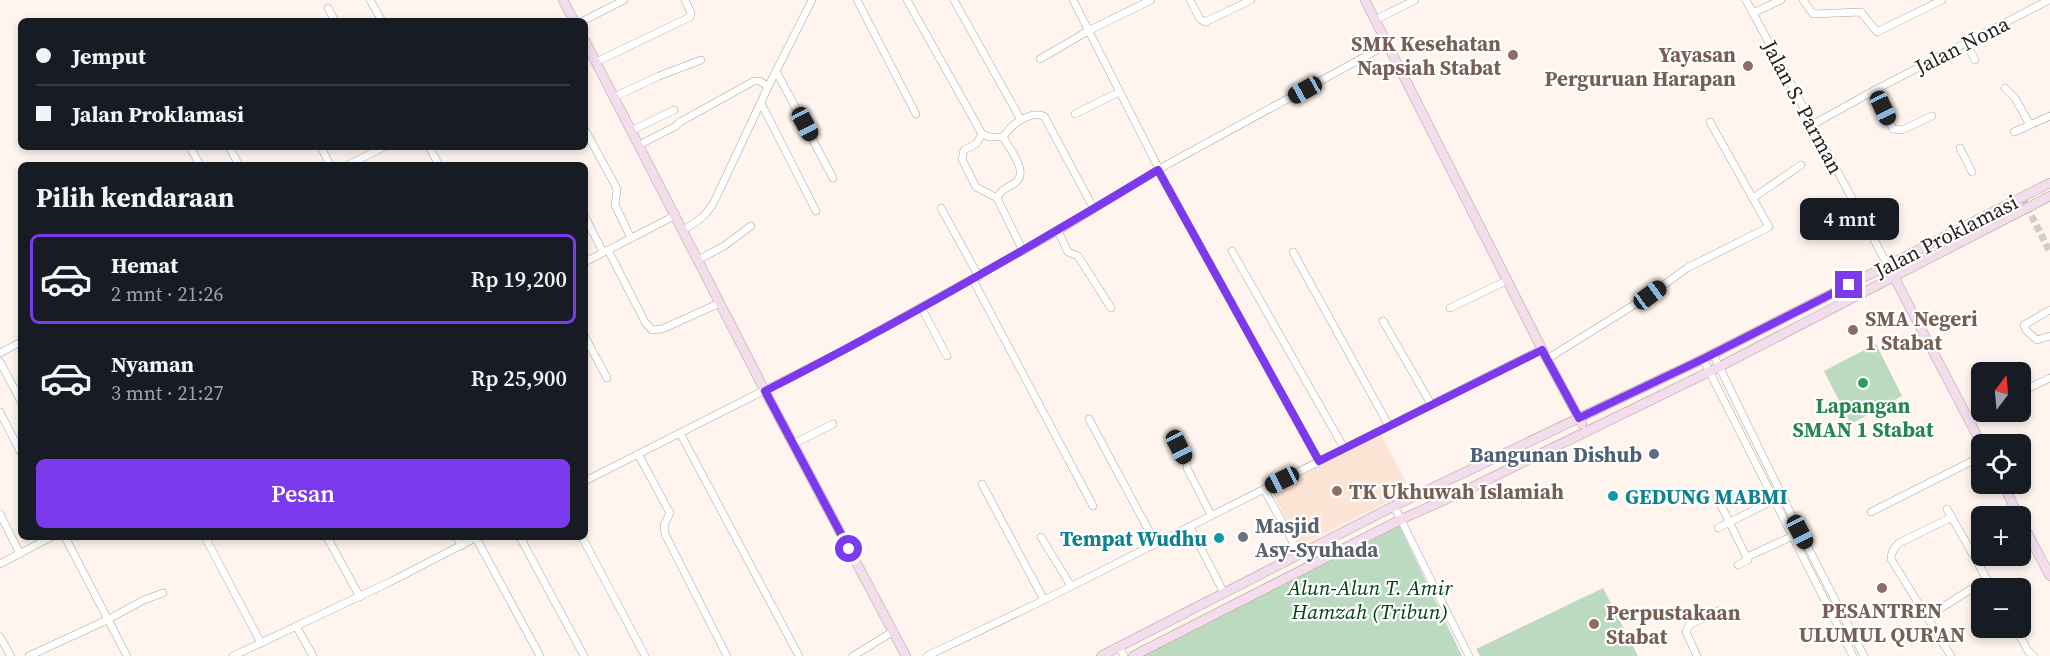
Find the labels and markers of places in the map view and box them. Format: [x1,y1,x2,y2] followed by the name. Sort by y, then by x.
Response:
[1351,29,1501,82] place label: SMK Kesehatan Napsiah Stabat
[1545,40,1736,93] place label: Yayasan Perguruan Harapan
[1506,48,1520,62] marker: SMK Kesehatan Napsiah Stabat
[1741,59,1755,73] marker: Yayasan Perguruan Harapan
[1865,304,1978,357] place label: SMA Negeri 1 Stabat
[1846,323,1860,337] marker: SMA Negeri 1 Stabat
[1856,376,1870,390] marker: Lapangan SMAN 1 Stabat
[1792,391,1934,444] place label: Lapangan SMAN 1 Stabat
[1470,440,1642,469] place label: Bangunan Dishub
[1647,447,1661,461] marker: Bangunan Dishub
[1349,477,1564,506] place label: TK Ukhuwah Islamiah
[1625,482,1788,511] place label: GEDUNG MABMI
[1330,484,1344,498] marker: TK Ukhuwah Islamiah
[1606,489,1620,503] marker: GEDUNG MABMI
[1255,511,1379,564] place label: Masjid Asy-Syuhada
[1060,524,1207,553] place label: Tempat Wudhu
[1236,530,1250,544] marker: Masjid Asy-Syuhada
[1212,531,1226,545] marker: Tempat Wudhu
[1875,581,1889,595] marker: PESANTREN ULUMUL QUR'AN
[1799,596,1965,649] place label: PESANTREN ULUMUL QUR'AN
[1606,598,1741,651] place label: Perpustakaan Stabat
[1587,617,1601,631] marker: Perpustakaan Stabat

